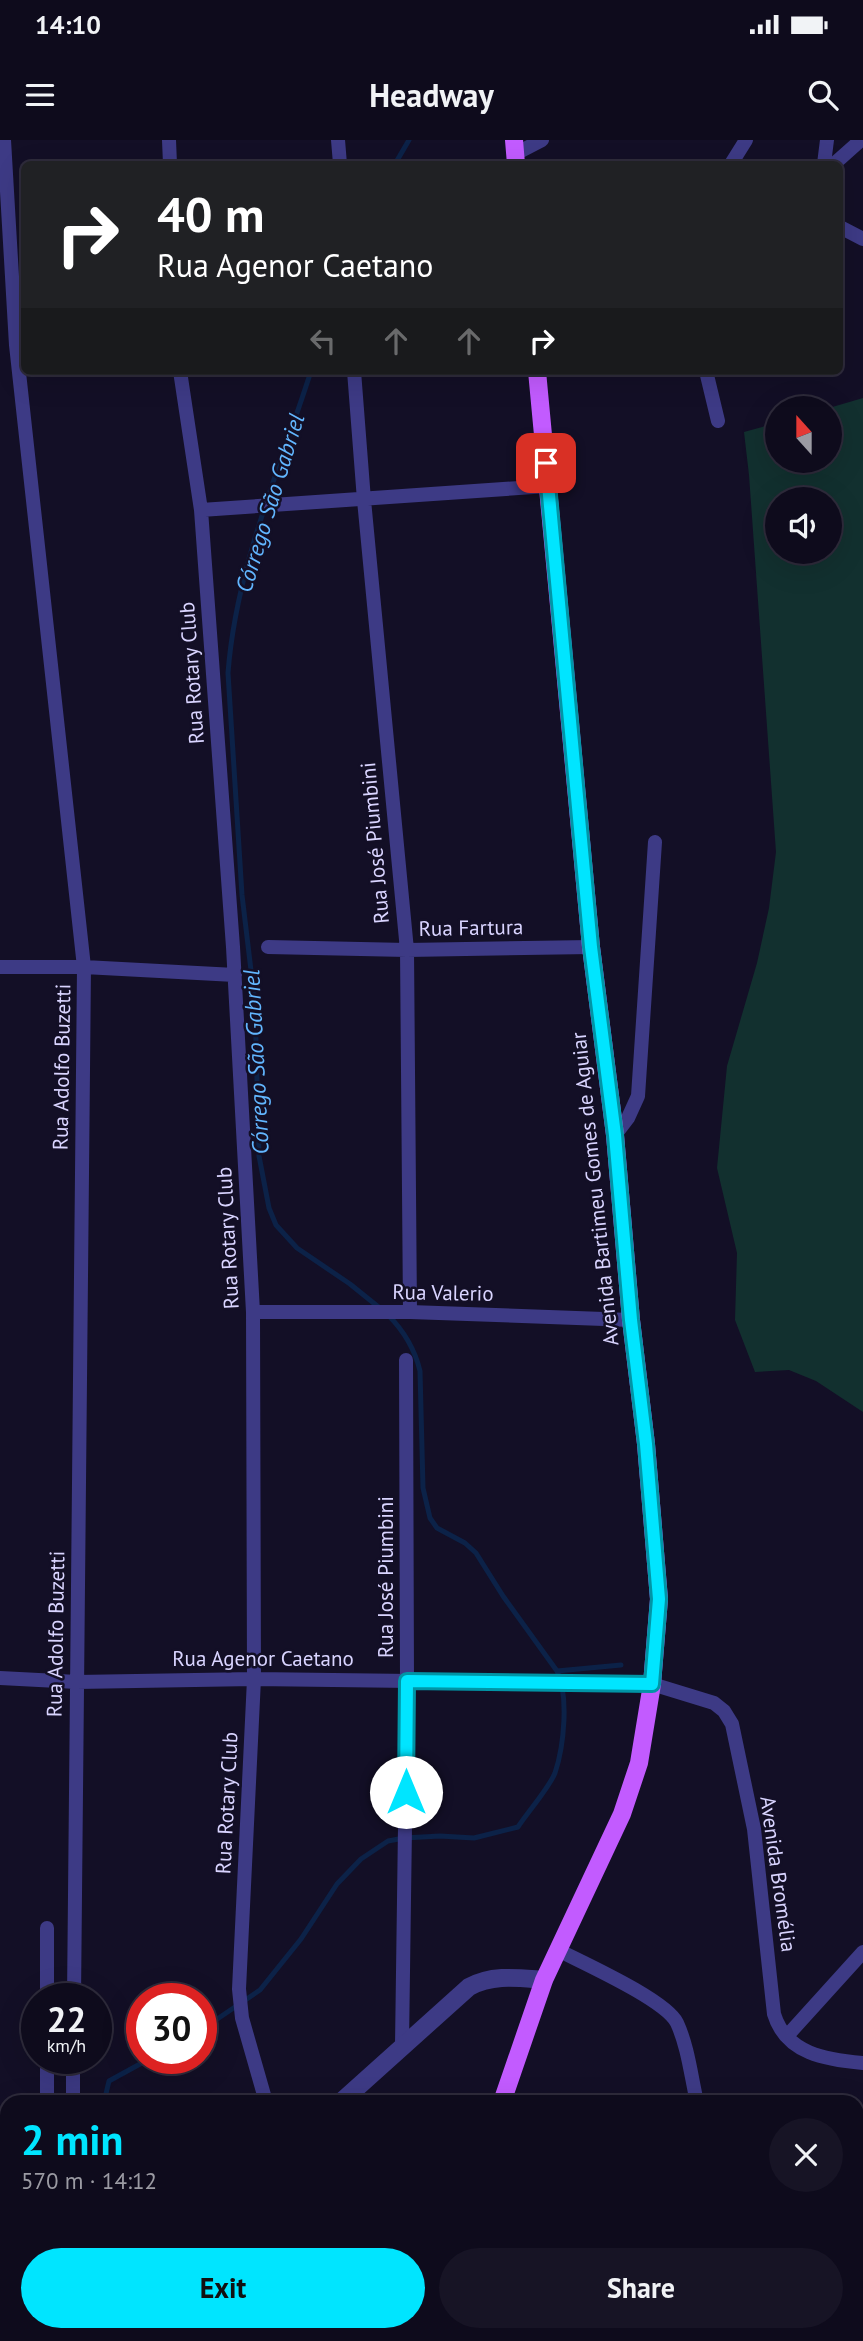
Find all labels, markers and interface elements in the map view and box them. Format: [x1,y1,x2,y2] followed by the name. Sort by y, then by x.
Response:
[35,8,101,41] text: 14:10
[369,74,494,116] text: Headway
[21,76,59,114] icon: menu
[804,76,842,114] icon: search
[157,182,264,246] text: 40 m
[42,189,133,280] icon: right
[157,244,433,286] text: Rua Agenor Caetano
[304,322,342,360] icon: left
[377,322,415,360] icon: ahead
[450,322,488,360] icon: ahead
[523,322,561,360] icon: right
[765,396,842,472] north arrow
[765,396,842,564] map controls
[229,410,310,596] water label: Córrego São Gabriel
[516,433,576,493] pin
[527,444,565,482] icon: arrive
[765,487,842,564] button: sound
[173,601,210,745] street label: Rua Rotary Club
[354,761,395,925] street label: Rua José Piumbini
[418,913,524,942] street label: Rua Fartura
[236,969,275,1155] water label: Córrego São Gabriel
[47,984,76,1150] street label: Rua Adolfo Buzetti
[565,1031,624,1347] street label: Avenida Bartimeu Gomes de Aguiar
[210,1166,245,1310] street label: Rua Rotary Club
[392,1278,494,1307] street label: Rua Valerio
[372,1496,399,1658] street label: Rua José Piumbini
[41,1551,70,1717] street label: Rua Adolfo Buzetti
[172,1645,354,1672] street label: Rua Agenor Caetano
[209,1731,244,1875] street label: Rua Rotary Club
[369,1755,443,1829] position arrow
[754,1794,803,1954] street label: Avenida Bromélia
[126,1983,217,2074] speed limit sign: 30
[47,1996,86,2042] text: 22
[47,2034,86,2057] text: km/h
[21,2112,123,2167] text: 2 min
[769,2118,843,2192] button: close
[21,2166,157,2195] text: 570 m · 14:12
[21,2248,425,2328] button: Exit
[439,2248,843,2328] button: Share

